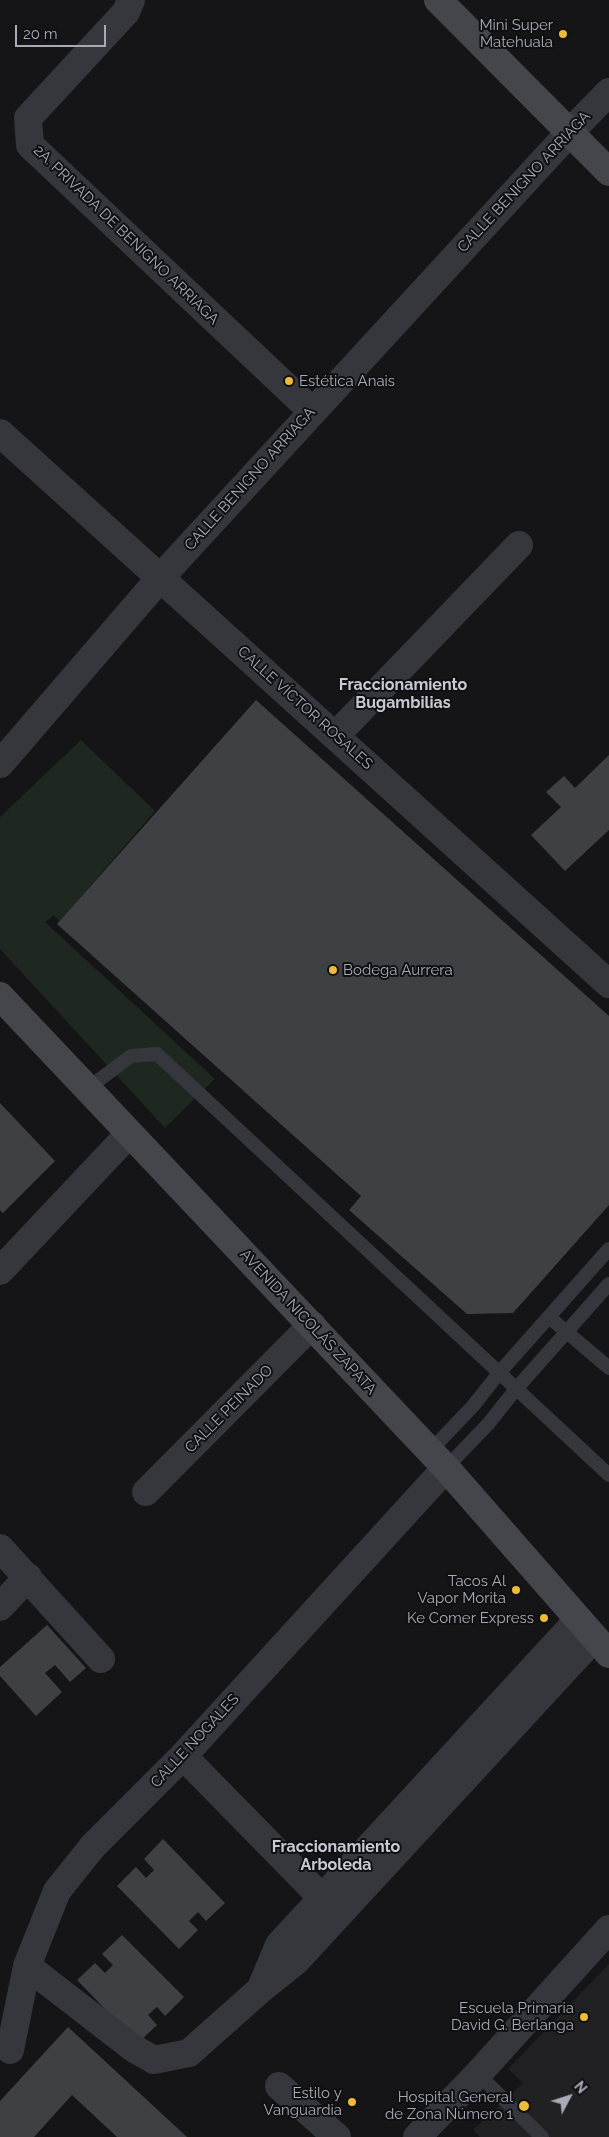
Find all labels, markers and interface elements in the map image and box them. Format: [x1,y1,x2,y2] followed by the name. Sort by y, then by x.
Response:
[18,15,109,47] scale bar
[479,16,553,51] place label: Mini Super Matehuala
[23,25,58,43] text: 20 m
[557,28,569,40] marker: Mini Super Matehuala
[454,108,594,256] street label: CALLE BENIGNO ARRIAGA
[30,141,222,329] street label: 2A. PRIVADA DE BENIGNO ARRIAGA
[299,372,395,390] place label: Estética Anais
[283,375,295,387] marker: Estética Anais
[181,404,319,554] street label: CALLE BENIGNO ARRIAGA
[234,643,376,773] street label: CALLE VÍCTOR ROSALES
[339,675,467,713] district label: Fraccionamiento Bugambilias
[343,961,453,979] place label: Bodega Aurrera
[327,964,339,976] marker: Bodega Aurrera
[236,1246,380,1398] street label: AVENIDA NICOLÁS ZAPATA
[181,1361,277,1457] street label: CALLE PEINADO
[417,1572,506,1607] place label: Tacos Al Vapor Morita
[510,1584,522,1596] marker: Tacos Al Vapor Morita
[407,1609,534,1627] place label: Ke Comer Express
[538,1612,550,1624] marker: Ke Comer Express
[147,1690,243,1792] street label: CALLE NOGALES
[272,1837,400,1875] district label: Fraccionamiento Arboleda
[451,1999,574,2034] place label: Escuela Primaria David G. Berlanga
[578,2011,590,2023] marker: Escuela Primaria David G. Berlanga
[544,2072,594,2122] north arrow
[571,2078,590,2097] text: N
[263,2084,342,2119] place label: Estilo y Vanguardia
[385,2088,513,2123] place label: Hospital General de Zona Número 1
[346,2096,358,2108] marker: Estilo y Vanguardia
[517,2099,531,2113] marker: Hospital General de Zona Número 1

